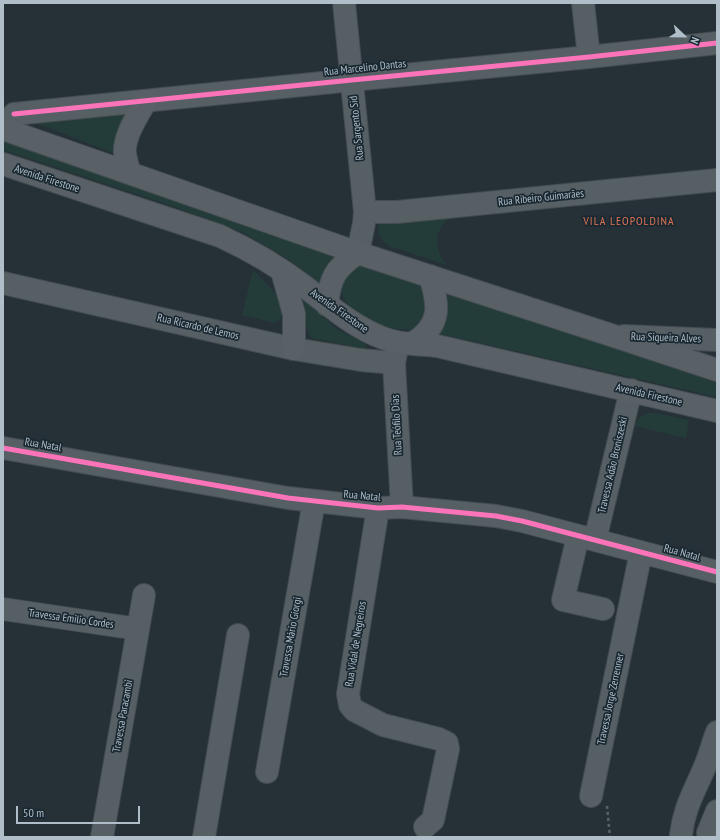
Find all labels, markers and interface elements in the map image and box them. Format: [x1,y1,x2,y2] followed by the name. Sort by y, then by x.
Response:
[664,16,704,56] north arrow
[688,35,703,46] text: N
[323,57,407,79] street label: Rua Marcelino Dantas
[347,95,367,161] street label: Rua Sargento Sid
[13,162,81,196] street label: Avenida Firestone
[498,187,584,209] street label: Rua Ribeiro Guimarães
[583,215,675,229] district label: VILA LEOPOLDINA
[308,286,370,336] street label: Avenida Firestone
[156,311,240,343] street label: Rua Ricardo de Lemos
[631,330,701,346] street label: Rua Siqueira Alves
[615,381,683,409] street label: Avenida Firestone
[389,394,405,456] street label: Rua Teófilo Dias
[595,416,631,514] street label: Travessa Adão Broniszeski
[24,435,62,455] street label: Rua Natal
[343,488,381,504] street label: Rua Natal
[662,542,702,564] street label: Rua Natal
[277,596,305,678] street label: Travessa Mário Giorgi
[343,600,369,688] street label: Rua Vidal de Negreiros
[27,606,115,632] street label: Travessa Emilio Cordes
[595,652,627,746] street label: Travessa Jorge Zerrenner
[110,679,136,753] street label: Travessa Paracambi
[18,798,142,824] scale bar
[23,805,44,820] text: 50 m

